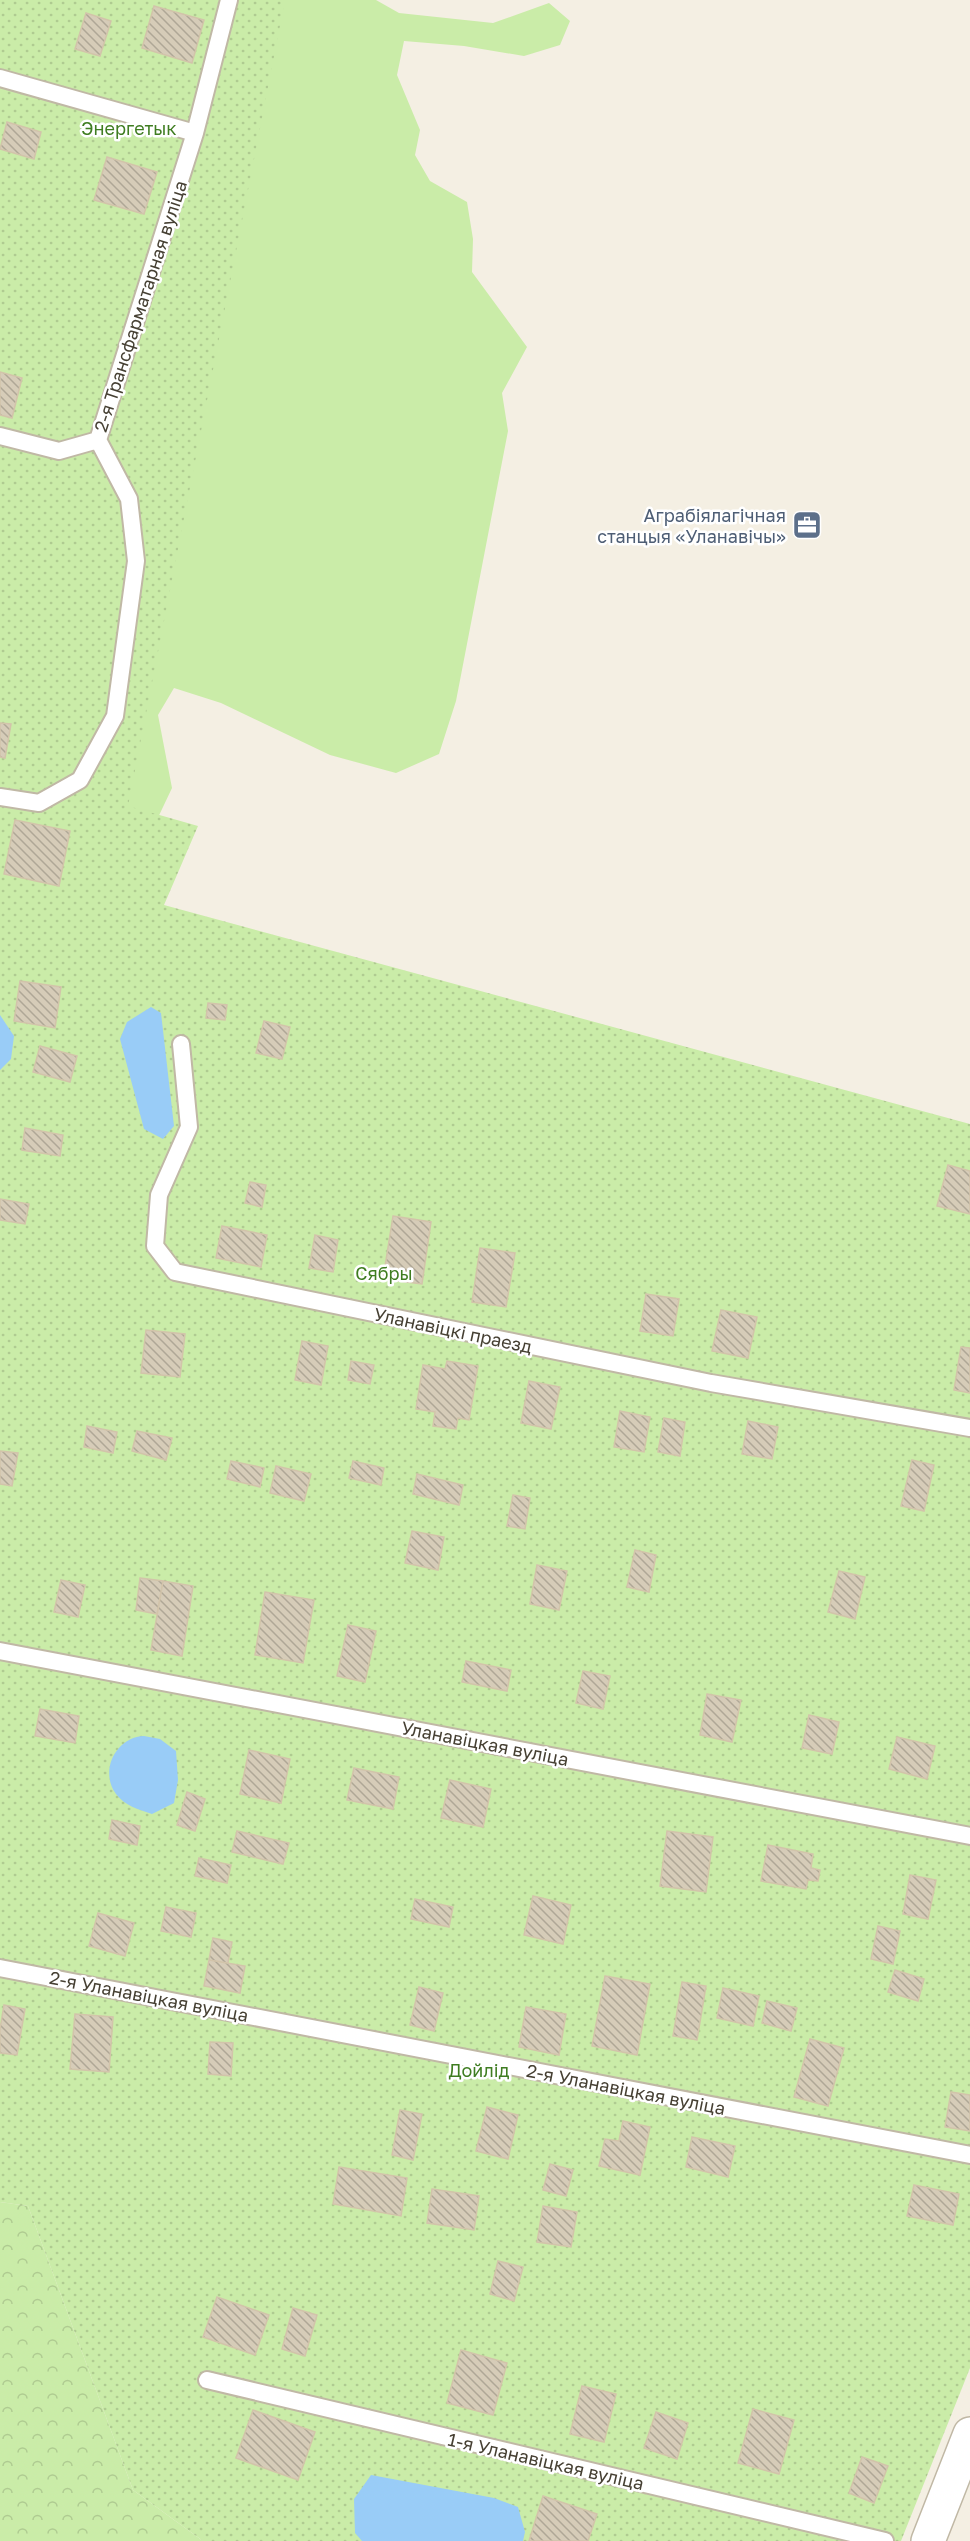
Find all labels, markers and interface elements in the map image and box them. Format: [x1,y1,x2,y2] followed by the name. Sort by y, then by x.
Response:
[81,117,177,139] park label: Энергетык
[89,177,191,435] street label: 2-я Трансфарматарная вуліца
[597,504,786,547] place label: Аграбіялагічная станцыя «Уланавічы»
[791,509,823,541] office icon: Аграбіялагічная станцыя «Уланавічы»
[355,1262,413,1284] park label: Сябры
[372,1302,534,1358] street label: Уланавіцкі праезд
[399,1716,571,1770] street label: Уланавіцкая вуліца
[48,1966,250,2026] street label: 2-я Уланавіцкая вуліца
[449,2059,510,2081] park label: Дойлід
[525,2059,727,2119] street label: 2-я Уланавіцкая вуліца
[446,2428,646,2494] street label: 1-я Уланавіцкая вуліца

